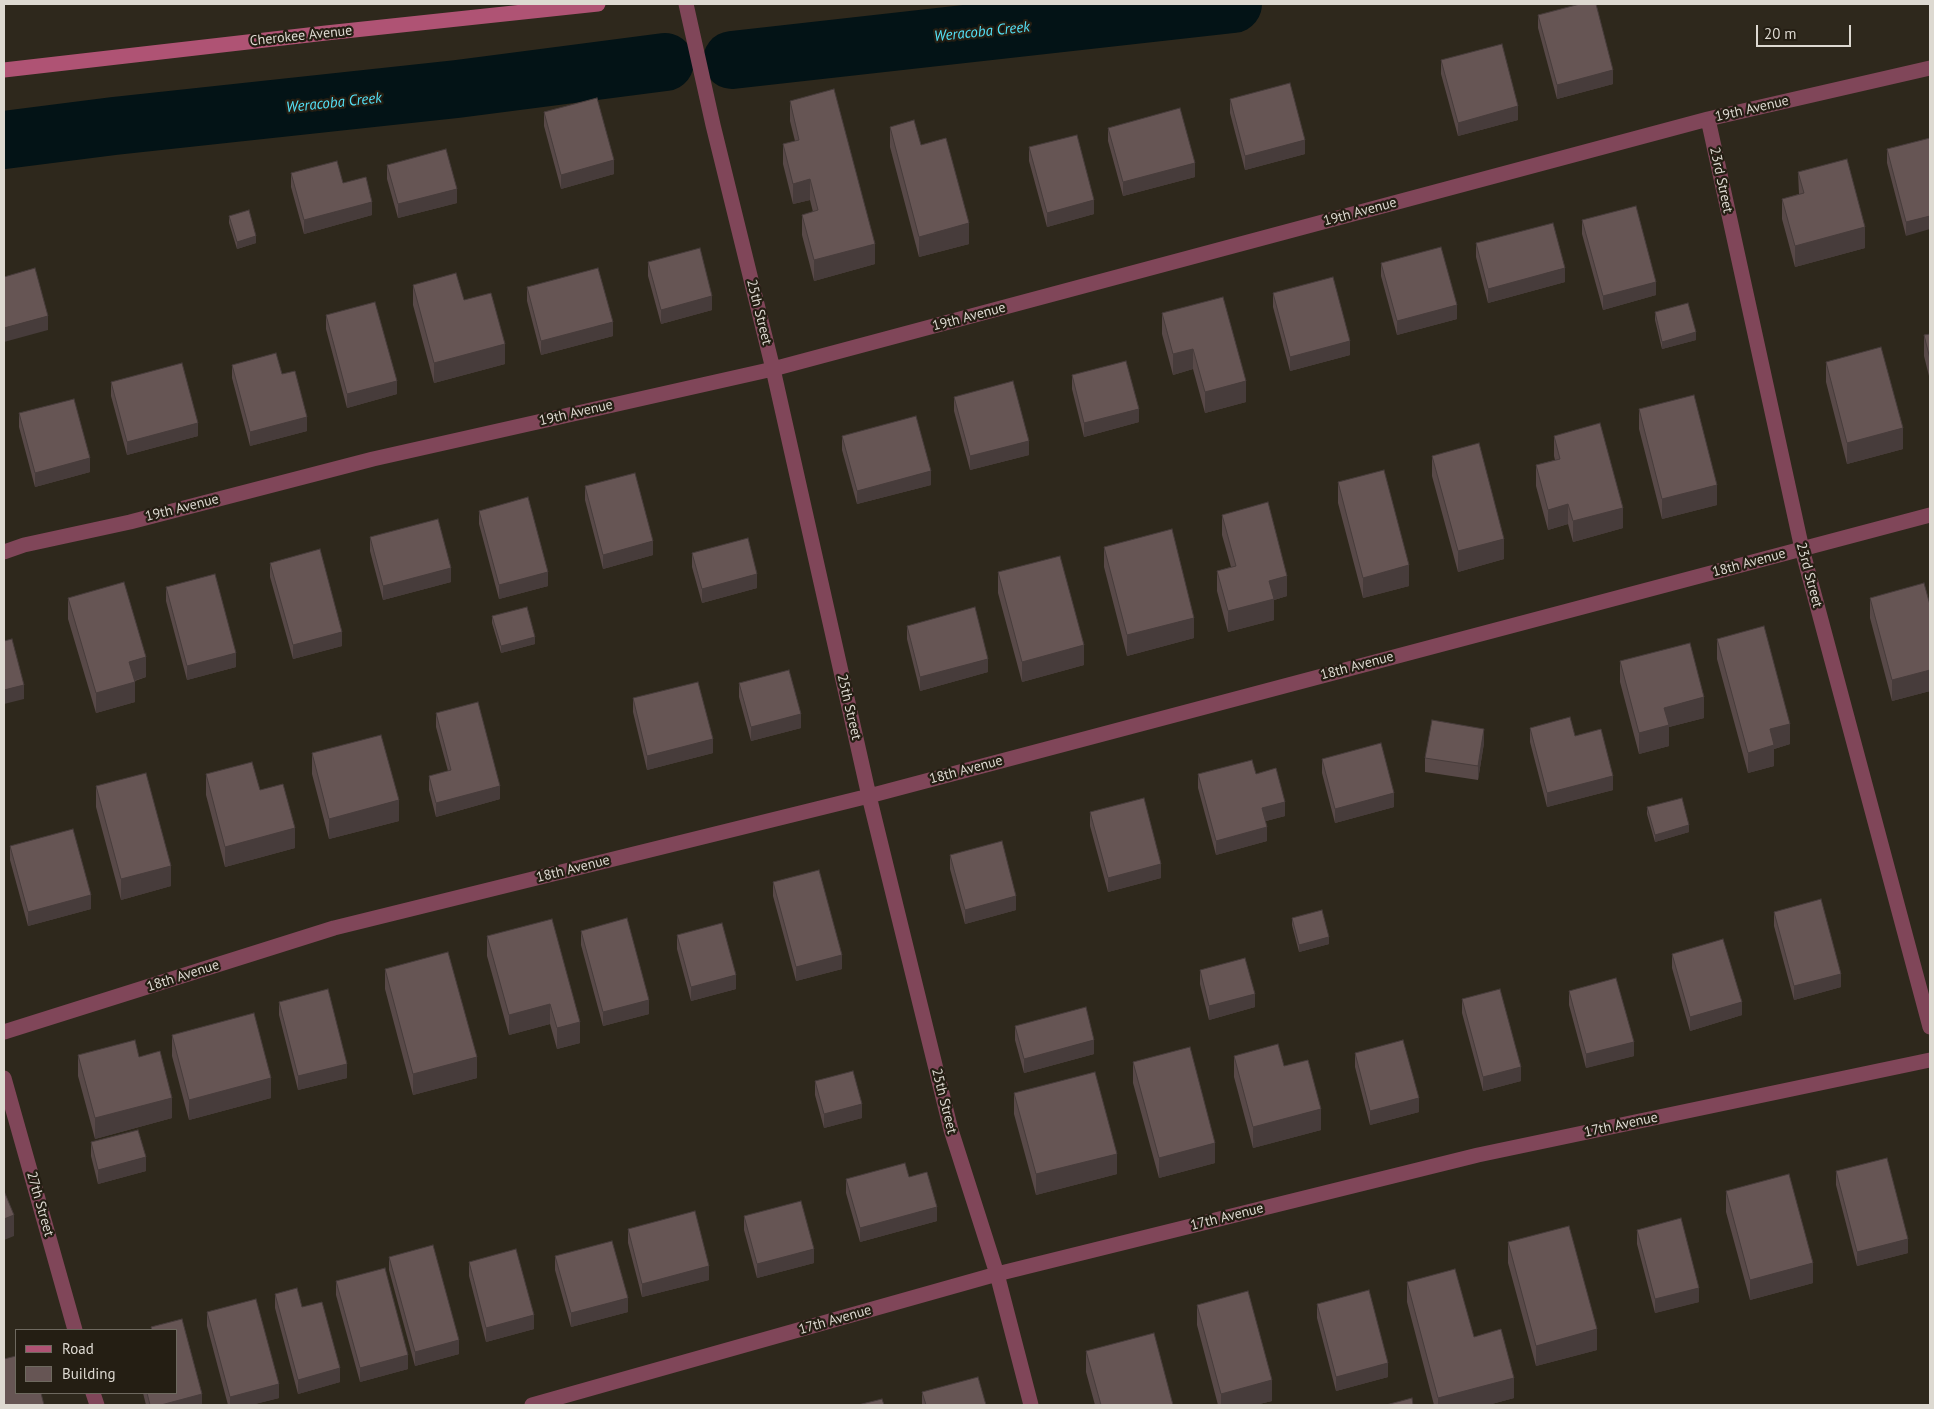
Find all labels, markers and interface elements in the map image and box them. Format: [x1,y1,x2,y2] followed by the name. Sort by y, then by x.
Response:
[1759,15,1854,47] scale bar
[933,18,1031,46] water label: Weracoba Creek
[249,22,353,50] street label: Cherokee Avenue
[1764,24,1797,43] text: 20 m
[285,89,383,117] water label: Weracoba Creek
[1714,92,1790,126] street label: 19th Avenue
[1706,145,1736,215] street label: 23rd Street
[1322,194,1398,230] street label: 19th Avenue
[743,277,775,347] street label: 25th Street
[931,299,1007,335] street label: 19th Avenue
[538,396,614,430] street label: 19th Avenue
[144,491,220,525] street label: 19th Avenue
[1792,540,1826,610] street label: 23rd Street
[1711,545,1787,581] street label: 18th Avenue
[1319,648,1395,684] street label: 18th Avenue
[833,672,865,742] street label: 25th Street
[928,752,1004,788] street label: 18th Avenue
[535,852,611,886] street label: 18th Avenue
[145,956,221,996] street label: 18th Avenue
[928,1066,960,1136] street label: 25th Street
[1583,1109,1659,1141] street label: 17th Avenue
[23,1170,57,1238] street label: 27th Street
[1189,1200,1265,1234] street label: 17th Avenue
[797,1302,873,1338] street label: 17th Avenue
[15,1329,178,1394] legend
[62,1339,94,1358] text: Road
[62,1364,116,1383] text: Building

